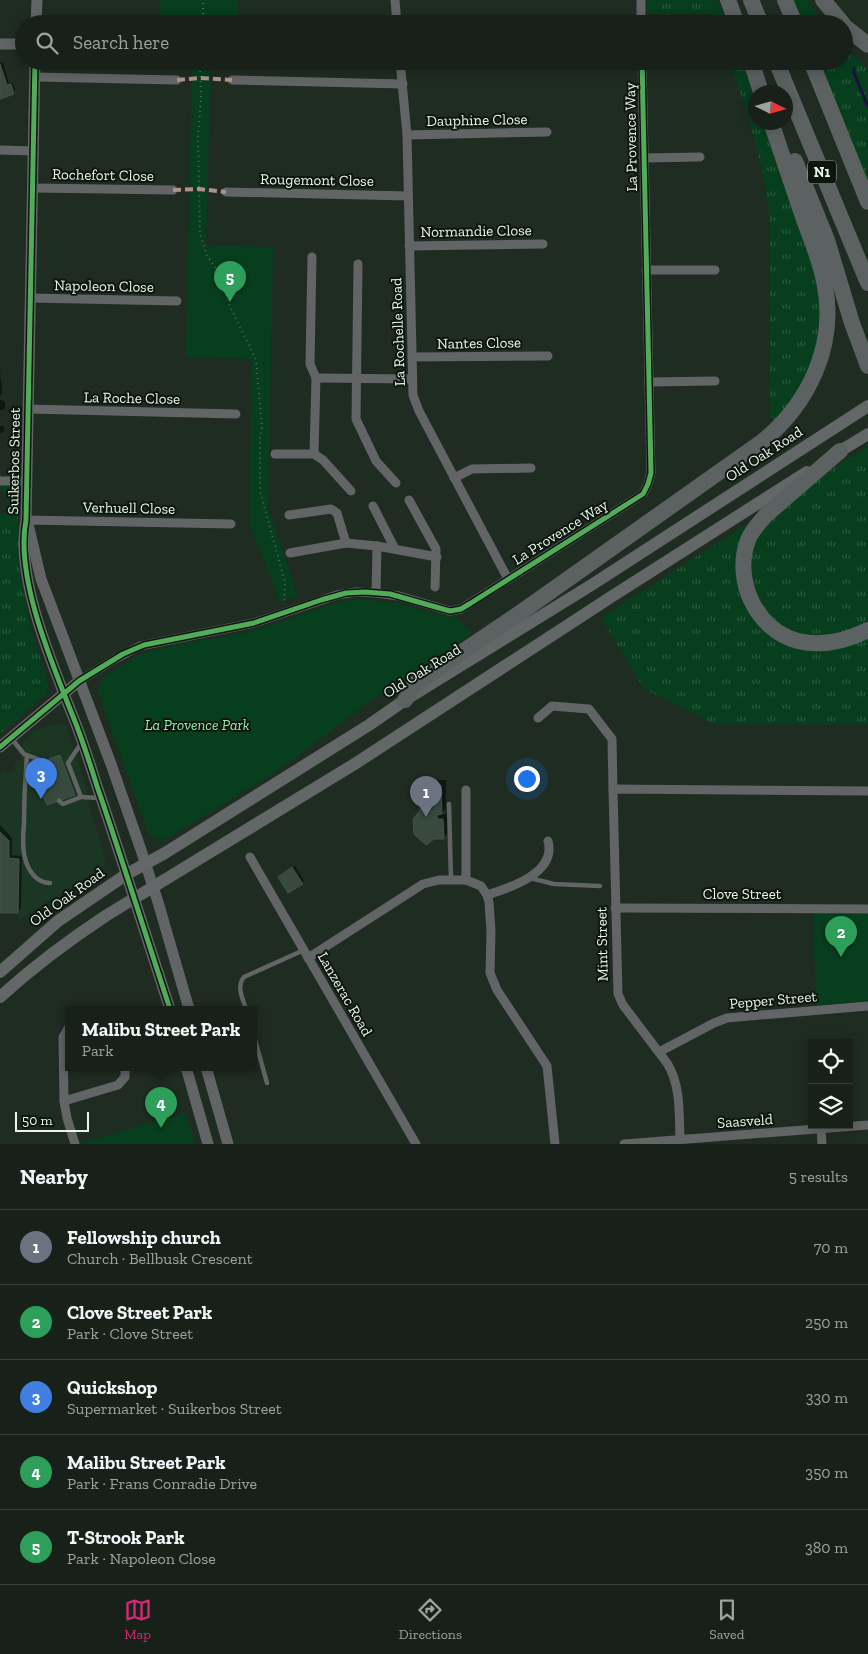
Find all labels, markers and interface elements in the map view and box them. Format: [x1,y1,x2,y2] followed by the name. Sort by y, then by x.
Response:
[15,15,853,70] search box
[33,29,61,57] icon: search
[73,31,169,54] text: Search here
[621,82,641,192] street label: La Provence Way
[748,85,793,130] north arrow
[426,110,528,130] street label: Dauphine Close
[808,160,836,183] road number: N1
[52,165,154,185] street label: Rochefort Close
[260,170,374,190] street label: Rougemont Close
[420,221,532,241] street label: Normandie Close
[214,261,246,302] pin: 5
[54,276,154,296] street label: Napoleon Close
[387,277,409,387] street label: La Rochelle Road
[437,333,521,353] street label: Nantes Close
[84,388,180,408] street label: La Roche Close
[4,407,24,515] street label: Suikerbos Street
[722,422,806,485] street label: Old Oak Road
[509,495,611,569] street label: La Provence Way
[82,498,175,518] street label: Verhuell Close
[380,640,465,702] street label: Old Oak Road
[145,716,250,734] park label: La Provence Park
[25,758,57,799] pin: 3
[514,766,540,792] your location
[410,776,442,817] pin: 1
[26,863,108,930] street label: Old Oak Road
[703,885,782,903] street label: Clove Street
[592,906,612,981] street label: Mint Street
[825,916,857,957] pin: 2
[314,949,377,1040] street label: Lanzerac Road
[728,987,818,1013] street label: Pepper Street
[65,1006,257,1071] popup
[82,1018,240,1041] text: Malibu Street Park
[808,1039,853,1129] map controls
[808,1039,853,1084] button: locate
[82,1041,114,1060] text: Park
[808,1084,853,1129] button: layers
[145,1087,177,1128] pin: 4
[15,1109,89,1132] scale bar
[717,1110,774,1132] street label: Saasveld
[22,1112,53,1129] text: 50 m
[20,1164,88,1189] text: Nearby
[789,1167,848,1186] text: 5 results
[67,1226,221,1249] text: Fellowship church
[33,1238,39,1257] text: 1
[814,1238,848,1257] text: 70 m
[67,1249,253,1268] text: Church · Bellbusk Crescent
[67,1301,212,1324] text: Clove Street Park
[32,1313,40,1332] text: 2
[805,1313,848,1332] text: 250 m
[67,1324,193,1343] text: Park · Clove Street
[67,1376,157,1399] text: Quickshop
[32,1388,40,1407] text: 3
[806,1388,848,1407] text: 330 m
[67,1399,282,1418] text: Supermarket · Suikerbos Street
[67,1451,225,1474] text: Malibu Street Park
[31,1463,41,1482] text: 4
[805,1463,848,1482] text: 350 m
[67,1474,257,1493] text: Park · Frans Conradie Drive
[67,1526,185,1549] text: T-Strook Park
[32,1538,40,1557] text: 5
[805,1538,848,1557] text: 380 m
[67,1549,216,1568] text: Park · Napoleon Close
[124,1596,152,1643] tab: Map
[399,1596,462,1643] tab: Directions
[709,1596,744,1643] tab: Saved

